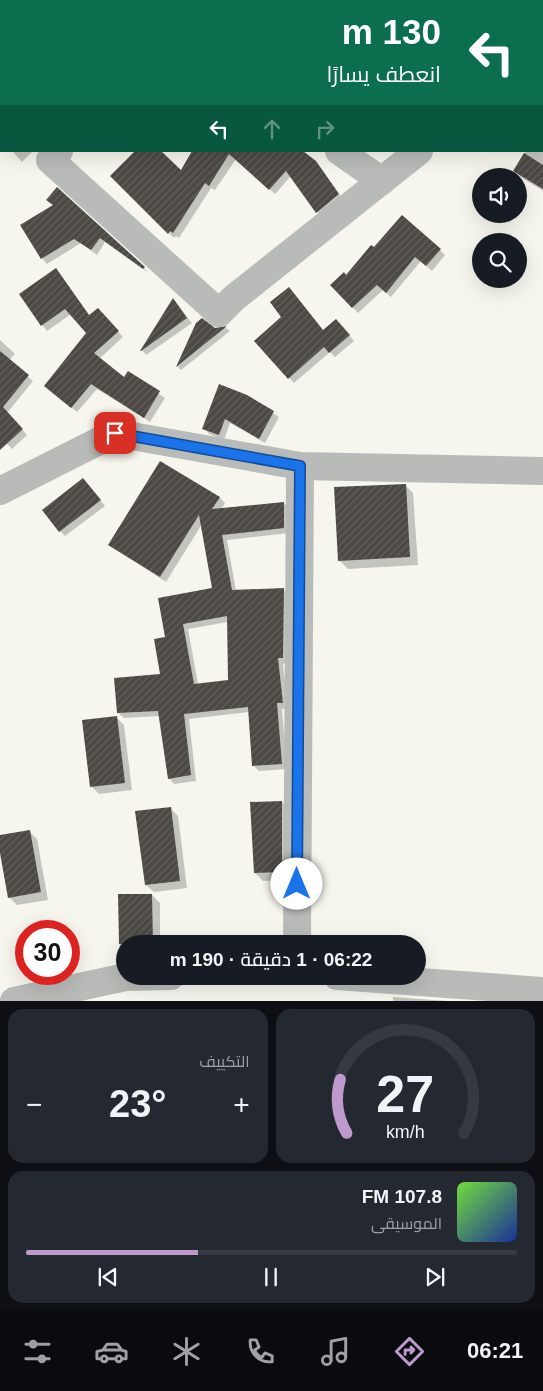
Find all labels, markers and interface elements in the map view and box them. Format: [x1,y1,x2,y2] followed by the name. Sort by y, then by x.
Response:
[342,12,441,51] text: 130 m
[459,20,524,85] icon: left
[326,62,441,87] text: انعطف يسارًا
[205,115,233,143] icon: left
[258,115,286,143] icon: ahead
[311,115,339,143] icon: right
[472,168,527,288] map controls
[472,168,527,223] button: sound
[472,233,527,288] button: search
[94,412,136,454] pin
[101,419,129,447] icon: arrive
[270,857,322,909] position arrow
[15,920,80,985] speed limit sign: 30
[170,949,372,970] text: 06:22 · 1 دقيقة · 190 m
[199,1053,250,1070] text: التكييف
[376,1065,434,1123] text: 27
[109,1083,166,1125] text: 23°
[26,1089,42,1120] text: −
[233,1089,250,1120] text: +
[386,1122,425,1142] text: km/h
[362,1186,442,1207] text: 107.8 FM
[371,1215,442,1232] text: الموسيقى
[94,1263,122,1291] icon: previous
[257,1263,285,1291] icon: pause
[421,1263,449,1291] icon: next
[20,1334,55,1369] icon: filters
[94,1334,129,1369] icon: car
[169,1334,204,1369] icon: climate
[243,1334,278,1369] icon: phone
[318,1334,353,1369] icon: music
[392,1334,427,1369] icon: directions
[467,1338,523,1363] text: 06:21

